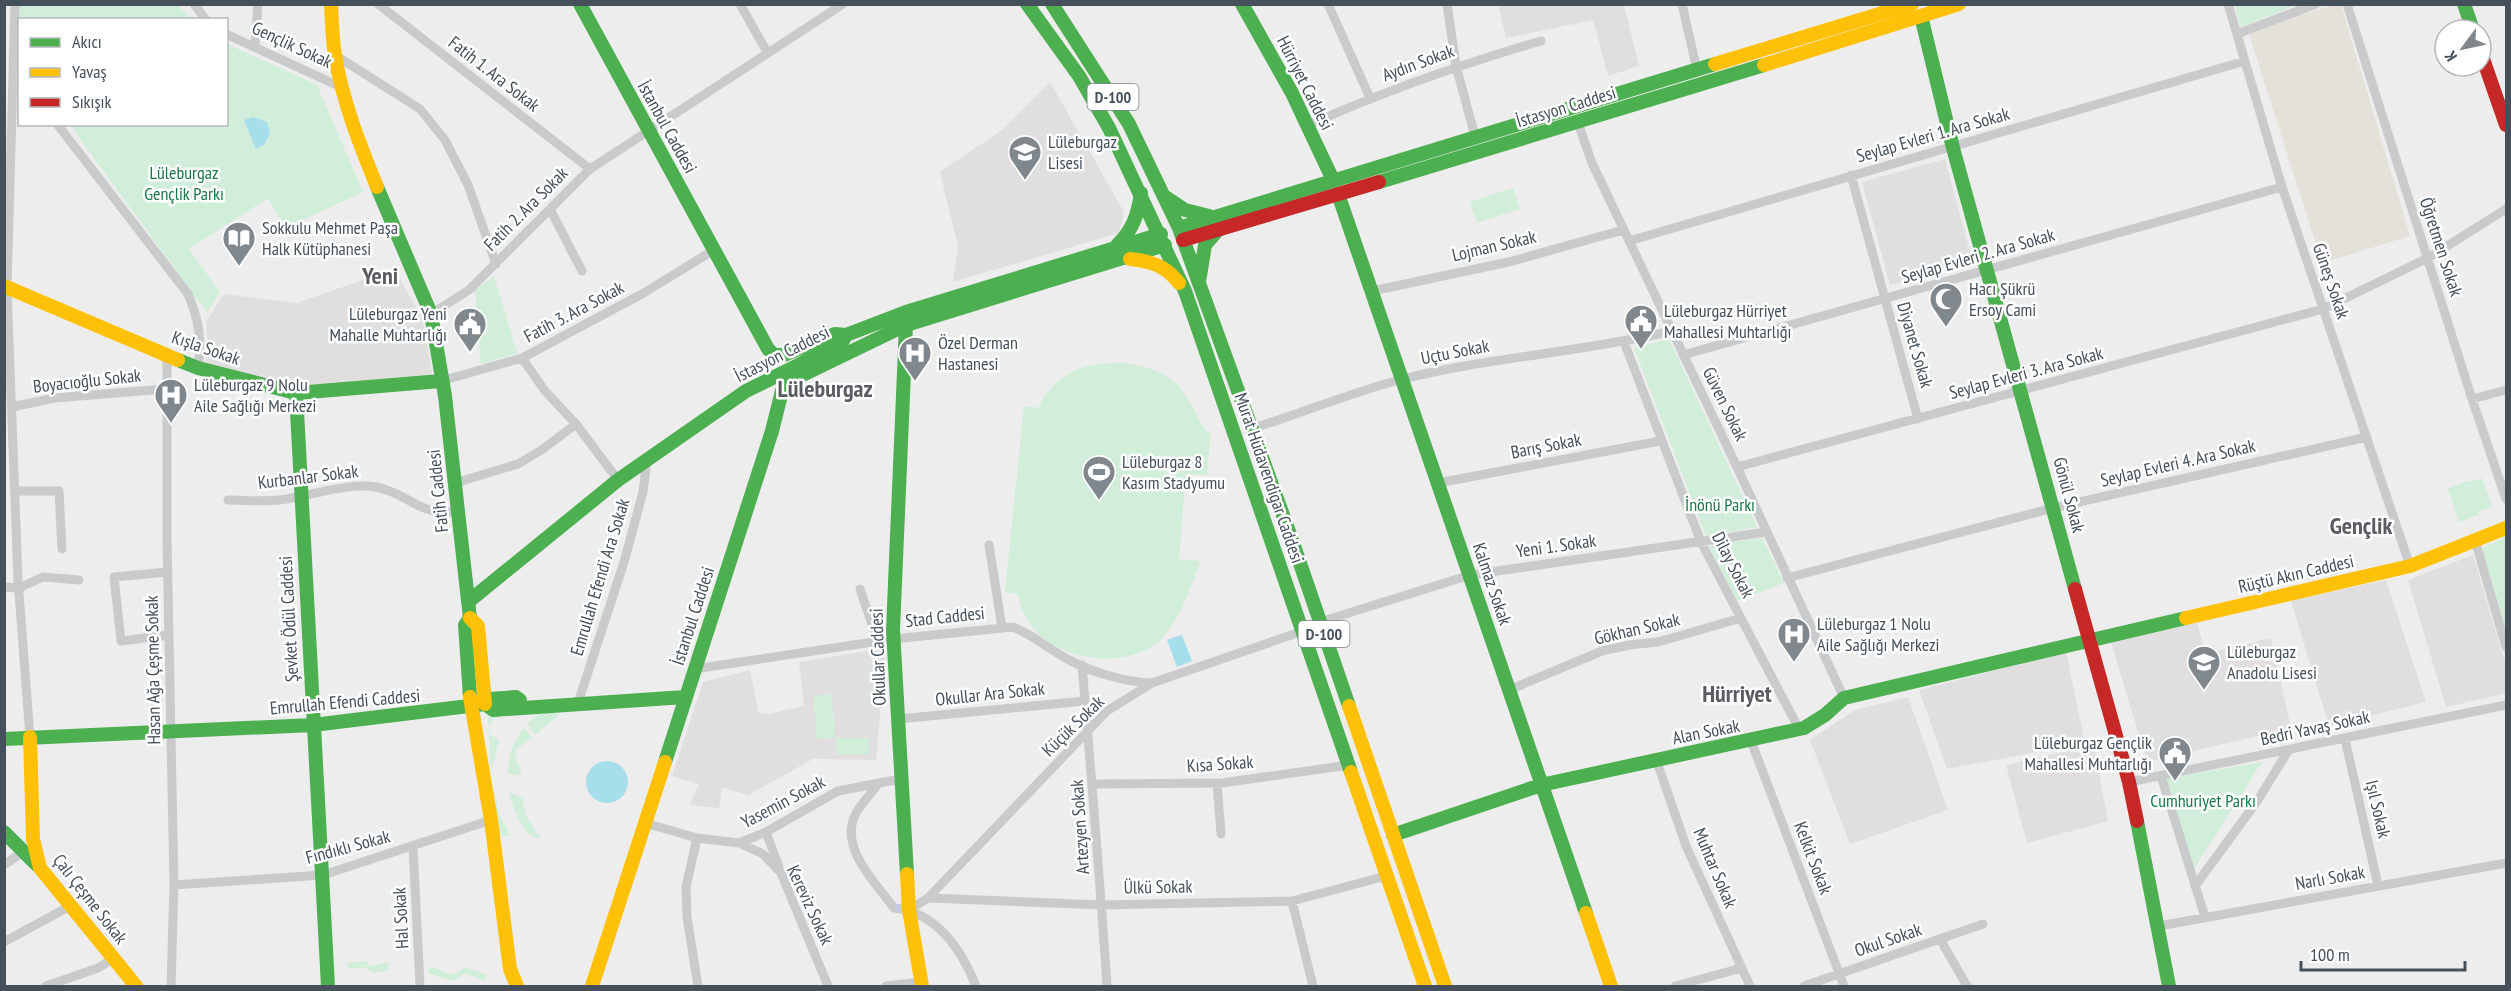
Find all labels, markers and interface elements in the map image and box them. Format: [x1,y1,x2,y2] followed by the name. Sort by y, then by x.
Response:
[249,16,336,73] street label: Gençlik Sokak
[18,18,228,126] legend
[2433,18,2493,78] north arrow
[72,30,102,53] text: Akıcı
[444,31,545,116] street label: Fatih 1. Ara Sokak
[1272,32,1339,134] street label: Hürriyet Caddesi
[1379,39,1457,86] street label: Aydın Sokak
[2439,47,2461,65] text: K
[72,60,107,83] text: Yavaş
[633,76,702,177] street label: İstanbul Caddesi
[1513,80,1618,133] street label: İstasyon Caddesi
[1088,84,1138,110] road number: D-100
[72,90,111,113] text: Sıkışık
[1854,102,2012,167] street label: Seylap Evleri 1. Ara Sokak
[1048,130,1117,174] place label: Lüleburgaz Lisesi
[1007,134,1043,181] school or university icon: Lüleburgaz Lisesi
[144,161,224,205] park label: Lüleburgaz Gençlik Parkı
[479,162,573,256] street label: Fatih 2. Ara Sokak
[2415,195,2468,299] street label: Öğretmen Sokak
[262,216,398,260] place label: Sokkulu Mehmet Paşa Halk Kütüphanesi
[221,220,257,267] library icon: Sokkulu Mehmet Paşa Halk Kütüphanesi
[1899,223,2057,288] street label: Seylap Evleri 2. Ara Sokak
[1450,225,1538,266] street label: Lojman Sokak
[2308,240,2355,322] street label: Güneş Sokak
[361,260,398,291] district label: Yeni
[520,276,628,347] street label: Fatih 3. Ara Sokak
[1969,277,2036,321] place label: Hacı Şükrü Ersoy Cami
[1928,281,1964,328] mosque icon: Hacı Şükrü Ersoy Cami
[1664,299,1791,343] place label: Lüleburgaz Hürriyet Mahallesi Muhtarlığı
[1892,299,1939,390] street label: Diyanet Sokak
[330,302,447,346] place label: Lüleburgaz Yeni Mahalle Muhtarlığı
[1623,303,1659,350] public building icon: Lüleburgaz Hürriyet Mahallesi Muhtarlığı
[452,306,488,353] public building icon: Lüleburgaz Yeni Mahalle Muhtarlığı
[731,320,833,387] street label: İstasyon Caddesi
[169,325,243,370] street label: Kışla Sokak
[938,331,1018,375] place label: Özel Derman Hastanesi
[1419,334,1491,369] street label: Uçtu Sokak
[897,335,933,382] hospital icon: Özel Derman Hastanesi
[1946,341,2105,404] street label: Seylap Evleri 3. Ara Sokak
[32,363,142,398] street label: Boyacıoğlu Sokak
[1698,363,1753,445] street label: Güven Sokak
[194,373,316,417] place label: Lüleburgaz 9 Nolu Aile Sağlığı Merkezi
[777,373,873,404] district label: Lüleburgaz
[153,377,189,424] hospital icon: Lüleburgaz 9 Nolu Aile Sağlığı Merkezi
[1230,390,1309,566] street label: Murat Hüdavendigar Caddesi
[1509,427,1583,464] street label: Barış Sokak
[2098,434,2258,492] street label: Seylap Evleri 4. Ara Sokak
[422,448,453,534] street label: Fatih Caddesi
[1122,450,1225,494] place label: Lüleburgaz 8 Kasım Stadyumu
[1081,454,1117,501] sports icon: Lüleburgaz 8 Kasım Stadyumu
[2048,455,2091,535] street label: Gönül Sokak
[256,459,359,494] street label: Kurbanlar Sokak
[1685,493,1755,516] park label: İnönü Parkı
[565,495,634,658] street label: Emrullah Efendi Ara Sokak
[2330,510,2392,541] district label: Gençlik
[1707,528,1760,602] street label: Dilay Sokak
[1514,529,1597,562] street label: Yeni 1. Sokak
[1468,540,1517,628] street label: Kalmaz Sokak
[2236,549,2356,598] street label: Rüştü Akın Caddesi
[274,555,303,683] street label: Şevket Ödül Caddesi
[666,564,719,668] street label: İstanbul Caddesi
[140,595,165,745] street label: Hasan Ağa Çeşme Sokak
[904,601,986,632] street label: Stad Caddesi
[864,608,891,706] street label: Okullar Caddesi
[1592,608,1682,650] street label: Gökhan Sokak
[1817,612,1939,656] place label: Lüleburgaz 1 Nolu Aile Sağlığı Merkezi
[1776,616,1812,663] hospital icon: Lüleburgaz 1 Nolu Aile Sağlığı Merkezi
[1298,621,1350,647] road number: D-100
[2227,640,2317,684] place label: Lüleburgaz Anadolu Lisesi
[2186,644,2222,691] school or university icon: Lüleburgaz Anadolu Lisesi
[934,676,1046,711] street label: Okullar Ara Sokak
[1702,678,1772,709] district label: Hürriyet
[269,683,421,720] street label: Emrullah Efendi Caddesi
[1037,690,1109,761] street label: Küçük Sokak
[2258,705,2372,750] street label: Bedri Yavaş Sokak
[1670,714,1742,749] street label: Alan Sokak
[2025,731,2152,775] place label: Lüleburgaz Gençlik Mahallesi Muhtarlığı
[2157,735,2193,782] public building icon: Lüleburgaz Gençlik Mahallesi Muhtarlığı
[1186,750,1254,777] street label: Kısa Sokak
[737,770,829,833] street label: Yasemin Sokak
[2361,778,2396,840] street label: Işıl Sokak
[1065,779,1094,875] street label: Artezyen Sokak
[2150,789,2256,812] park label: Cumhuriyet Parkı
[1789,818,1838,897] street label: Kelkit Sokak
[303,824,393,869] street label: Fındıklı Sokak
[1688,824,1743,911] street label: Muhtar Sokak
[48,849,133,948] street label: Çalı Çeşme Sokak
[2293,860,2367,895] street label: Narlı Sokak
[782,861,839,948] street label: Kereviz Sokak
[1123,874,1193,899] street label: Ülkü Sokak
[387,887,414,949] street label: Hal Sokak
[1851,917,1924,962] street label: Okul Sokak
[2301,934,2464,972] scale bar
[2310,943,2350,966] text: 100 m

